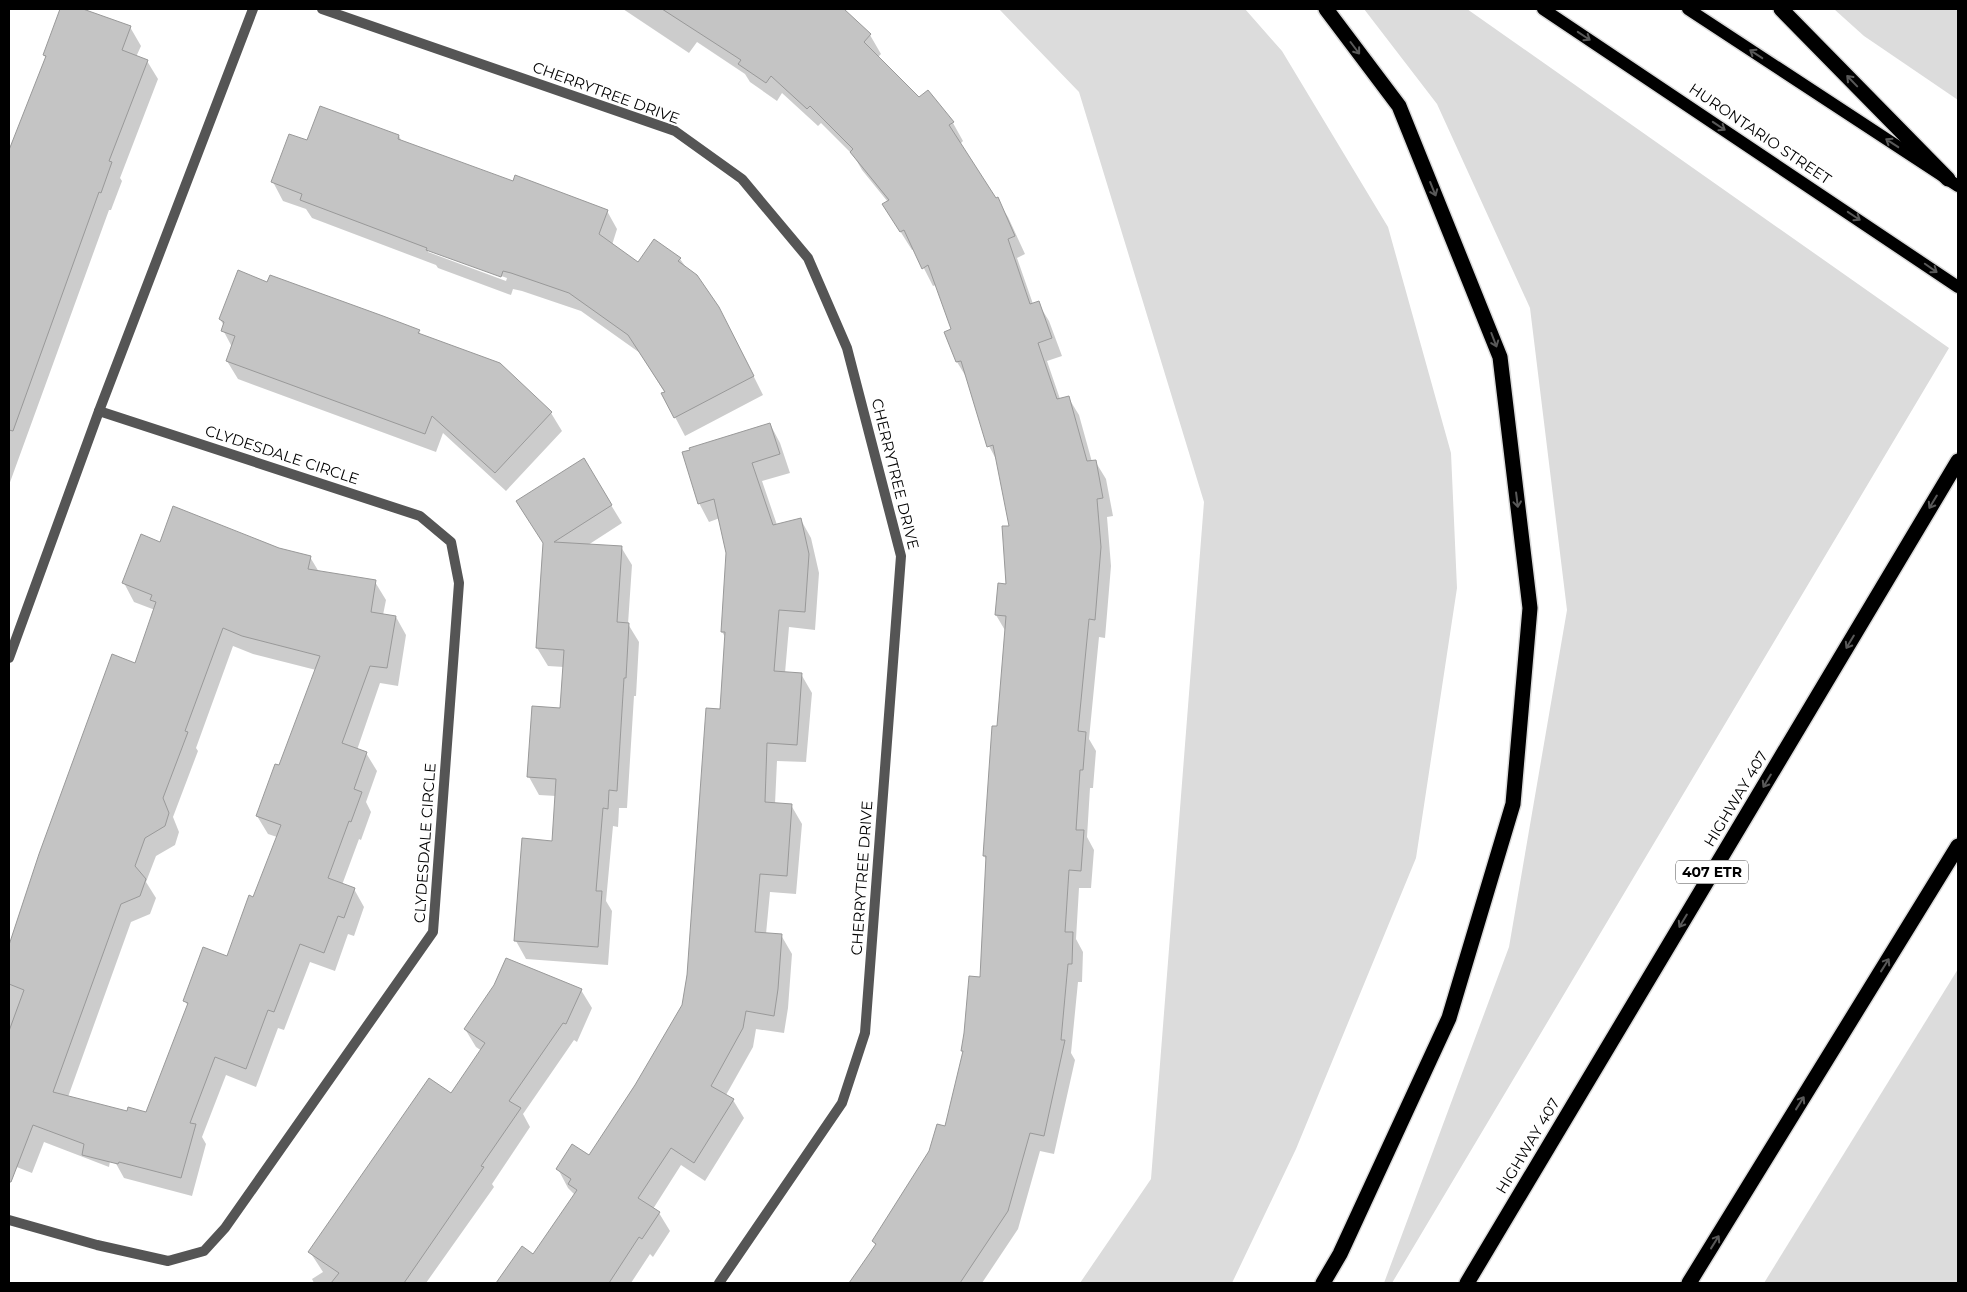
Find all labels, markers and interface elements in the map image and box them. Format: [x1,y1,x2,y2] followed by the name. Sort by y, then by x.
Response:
[1576,31,1590,41] one-way arrow
[1350,41,1361,54] one-way arrow
[1749,48,1763,59] one-way arrow
[530,57,682,128] street label: CHERRYTREE DRIVE
[1846,75,1858,88] one-way arrow
[1685,79,1835,189] street label: HURONTARIO STREET
[1712,121,1726,131] one-way arrow
[1885,137,1899,148] one-way arrow
[1429,181,1439,196] one-way arrow
[1847,211,1861,221] one-way arrow
[1924,263,1938,273] one-way arrow
[1489,332,1499,347] one-way arrow
[868,396,923,551] street label: CHERRYTREE DRIVE
[203,421,361,488] street label: CLYDESDALE CIRCLE
[1512,492,1522,508] one-way arrow
[1928,495,1938,509] one-way arrow
[1844,634,1854,648] one-way arrow
[1699,747,1772,850] street label: HIGHWAY 407
[409,762,440,924] street label: CLYDESDALE CIRCLE
[1761,774,1771,788] one-way arrow
[847,800,876,956] street label: CHERRYTREE DRIVE
[1676,860,1748,884] road number: 407 ETR
[1678,913,1688,927] one-way arrow
[1881,958,1891,972] one-way arrow
[1491,1094,1564,1197] street label: HIGHWAY 407
[1796,1097,1806,1111] one-way arrow
[1710,1235,1720,1249] one-way arrow

